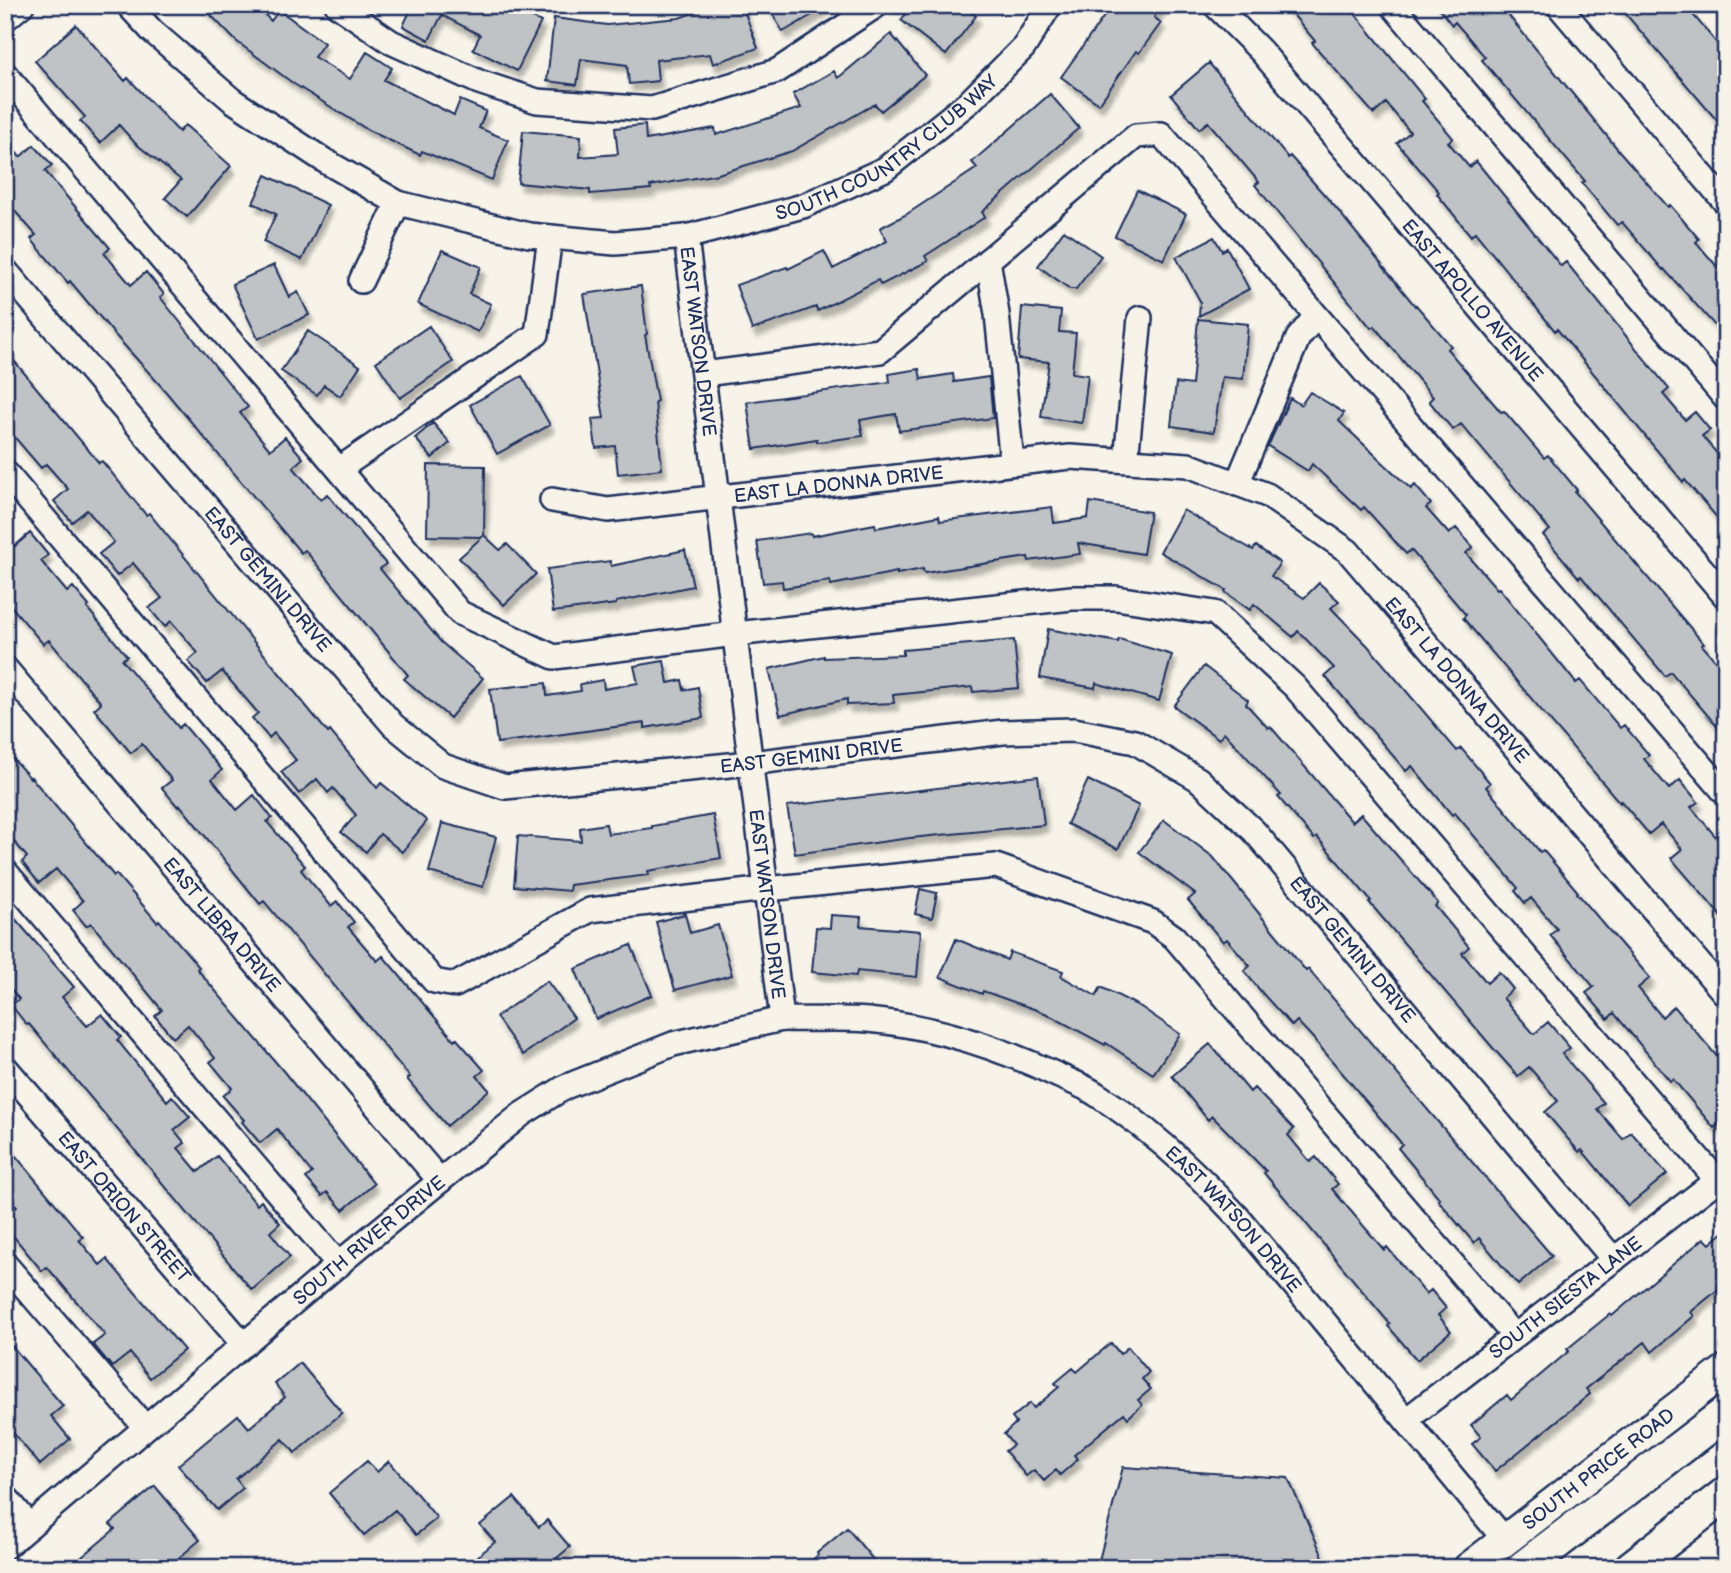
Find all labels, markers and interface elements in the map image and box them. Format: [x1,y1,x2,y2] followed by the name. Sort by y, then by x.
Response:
[773,70,1003,226] street label: SOUTH COUNTRY CLUB WAY
[1396,215,1547,387] street label: EAST APOLLO AVENUE
[674,245,720,438] street label: EAST WATSON DRIVE
[733,462,945,508] street label: EAST LA DONNA DRIVE
[199,503,336,657] street label: EAST GEMINI DRIVE
[1379,593,1533,768] street label: EAST LA DONNA DRIVE
[719,734,904,779] street label: EAST GEMINI DRIVE
[743,808,789,1000] street label: EAST WATSON DRIVE
[158,853,285,997] street label: EAST LIBRA DRIVE
[1284,872,1420,1028] street label: EAST GEMINI DRIVE
[53,1127,195,1288] street label: EAST ORION STREET
[1160,1142,1306,1298] street label: EAST WATSON DRIVE
[289,1171,450,1311] street label: SOUTH RIVER DRIVE
[1485,1232,1647,1365] street label: SOUTH SIESTA LANE
[1518,1404,1680,1536] street label: SOUTH PRICE ROAD

